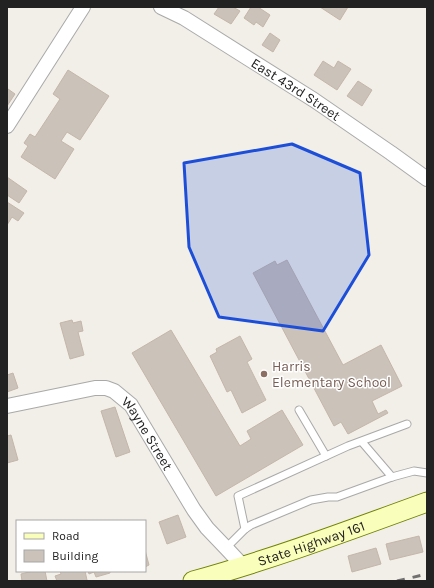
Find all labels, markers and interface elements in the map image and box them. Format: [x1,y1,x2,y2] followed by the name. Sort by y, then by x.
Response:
[248,55,343,125] street label: East 43rd Street
[272,358,391,391] place label: Harris Elementary School
[259,369,269,379] marker: Harris Elementary School
[118,393,176,474] street label: Wayne Street
[256,517,367,570] street label: State Highway 161
[16,520,146,572] legend
[52,529,80,543] text: Road
[52,549,99,563] text: Building

